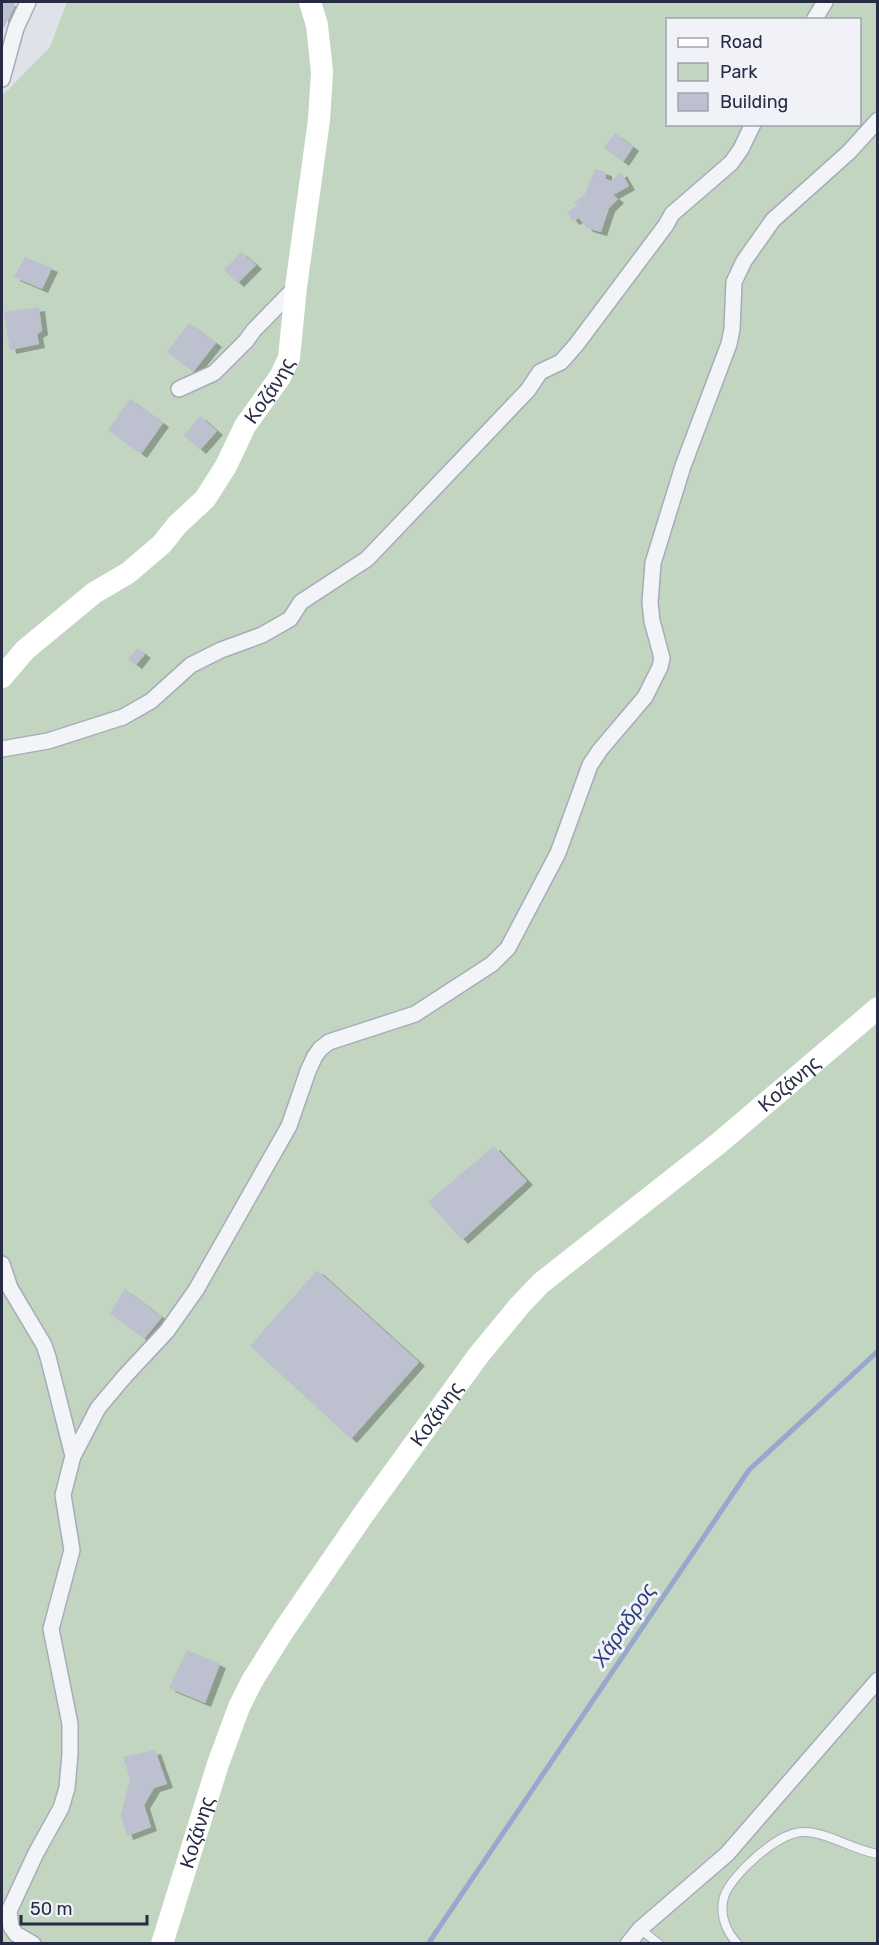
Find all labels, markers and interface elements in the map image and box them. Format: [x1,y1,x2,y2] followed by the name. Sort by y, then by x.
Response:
[666,18,861,126] legend
[720,31,763,53] text: Road
[720,61,758,83] text: Park
[720,91,788,113] text: Building
[239,354,300,428] street label: Κοζάνης
[753,1050,825,1117] street label: Κοζάνης
[405,1376,468,1451] street label: Κοζάνης
[586,1577,661,1672] water label: Χάραδρος
[174,1793,219,1871] street label: Κοζάνης
[21,1888,147,1926] scale bar
[30,1898,73,1920] text: 50 m

